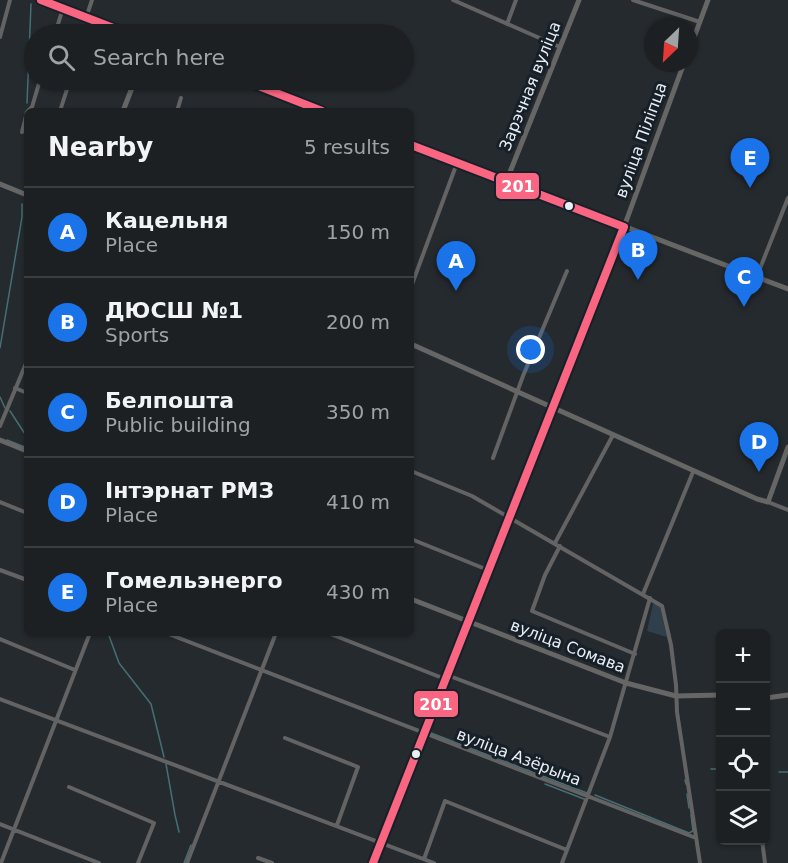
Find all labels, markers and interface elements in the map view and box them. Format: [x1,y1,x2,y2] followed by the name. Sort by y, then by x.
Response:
[644,18,698,72] north arrow
[495,19,565,153] street label: Зарэчная вуліца
[24,24,414,90] search box
[45,41,78,74] icon: search
[93,45,225,70] text: Search here
[611,80,671,200] street label: вуліца Піліпца
[48,132,153,162] text: Nearby
[304,135,390,159] text: 5 results
[730,138,770,188] pin: E
[495,172,540,200] line badge: 201
[501,177,535,196] text: 201
[563,200,575,212] unlabelled marker
[105,208,228,233] text: Кацельня
[60,220,75,244] text: A
[326,220,390,244] text: 150 m
[618,230,658,280] pin: B
[105,233,158,257] text: Place
[436,242,476,291] pin: A
[724,258,764,307] pin: C
[105,298,243,323] text: ДЮСШ №1
[60,310,75,334] text: B
[326,310,390,334] text: 200 m
[105,323,169,347] text: Sports
[516,335,545,364] your location
[105,388,234,413] text: Белпошта
[60,400,75,424] text: C
[326,400,390,424] text: 350 m
[105,413,251,437] text: Public building
[740,422,778,472] pin: D
[105,478,274,503] text: Інтэрнат РМЗ
[59,490,76,514] text: D
[326,490,390,514] text: 410 m
[105,503,158,527] text: Place
[105,568,283,593] text: Гомельэнерго
[61,580,74,604] text: E
[326,580,390,604] text: 430 m
[105,593,158,617] text: Place
[508,615,628,677] street label: вуліца Сомава
[716,629,770,845] map controls
[716,629,770,683] button: +
[716,683,770,737] button: −
[413,690,459,718] line badge: 201
[419,695,453,714] text: 201
[454,725,584,789] street label: вуліца Азёрына
[716,737,770,791] button: locate
[410,748,422,760] unlabelled marker
[716,791,770,845] button: layers

